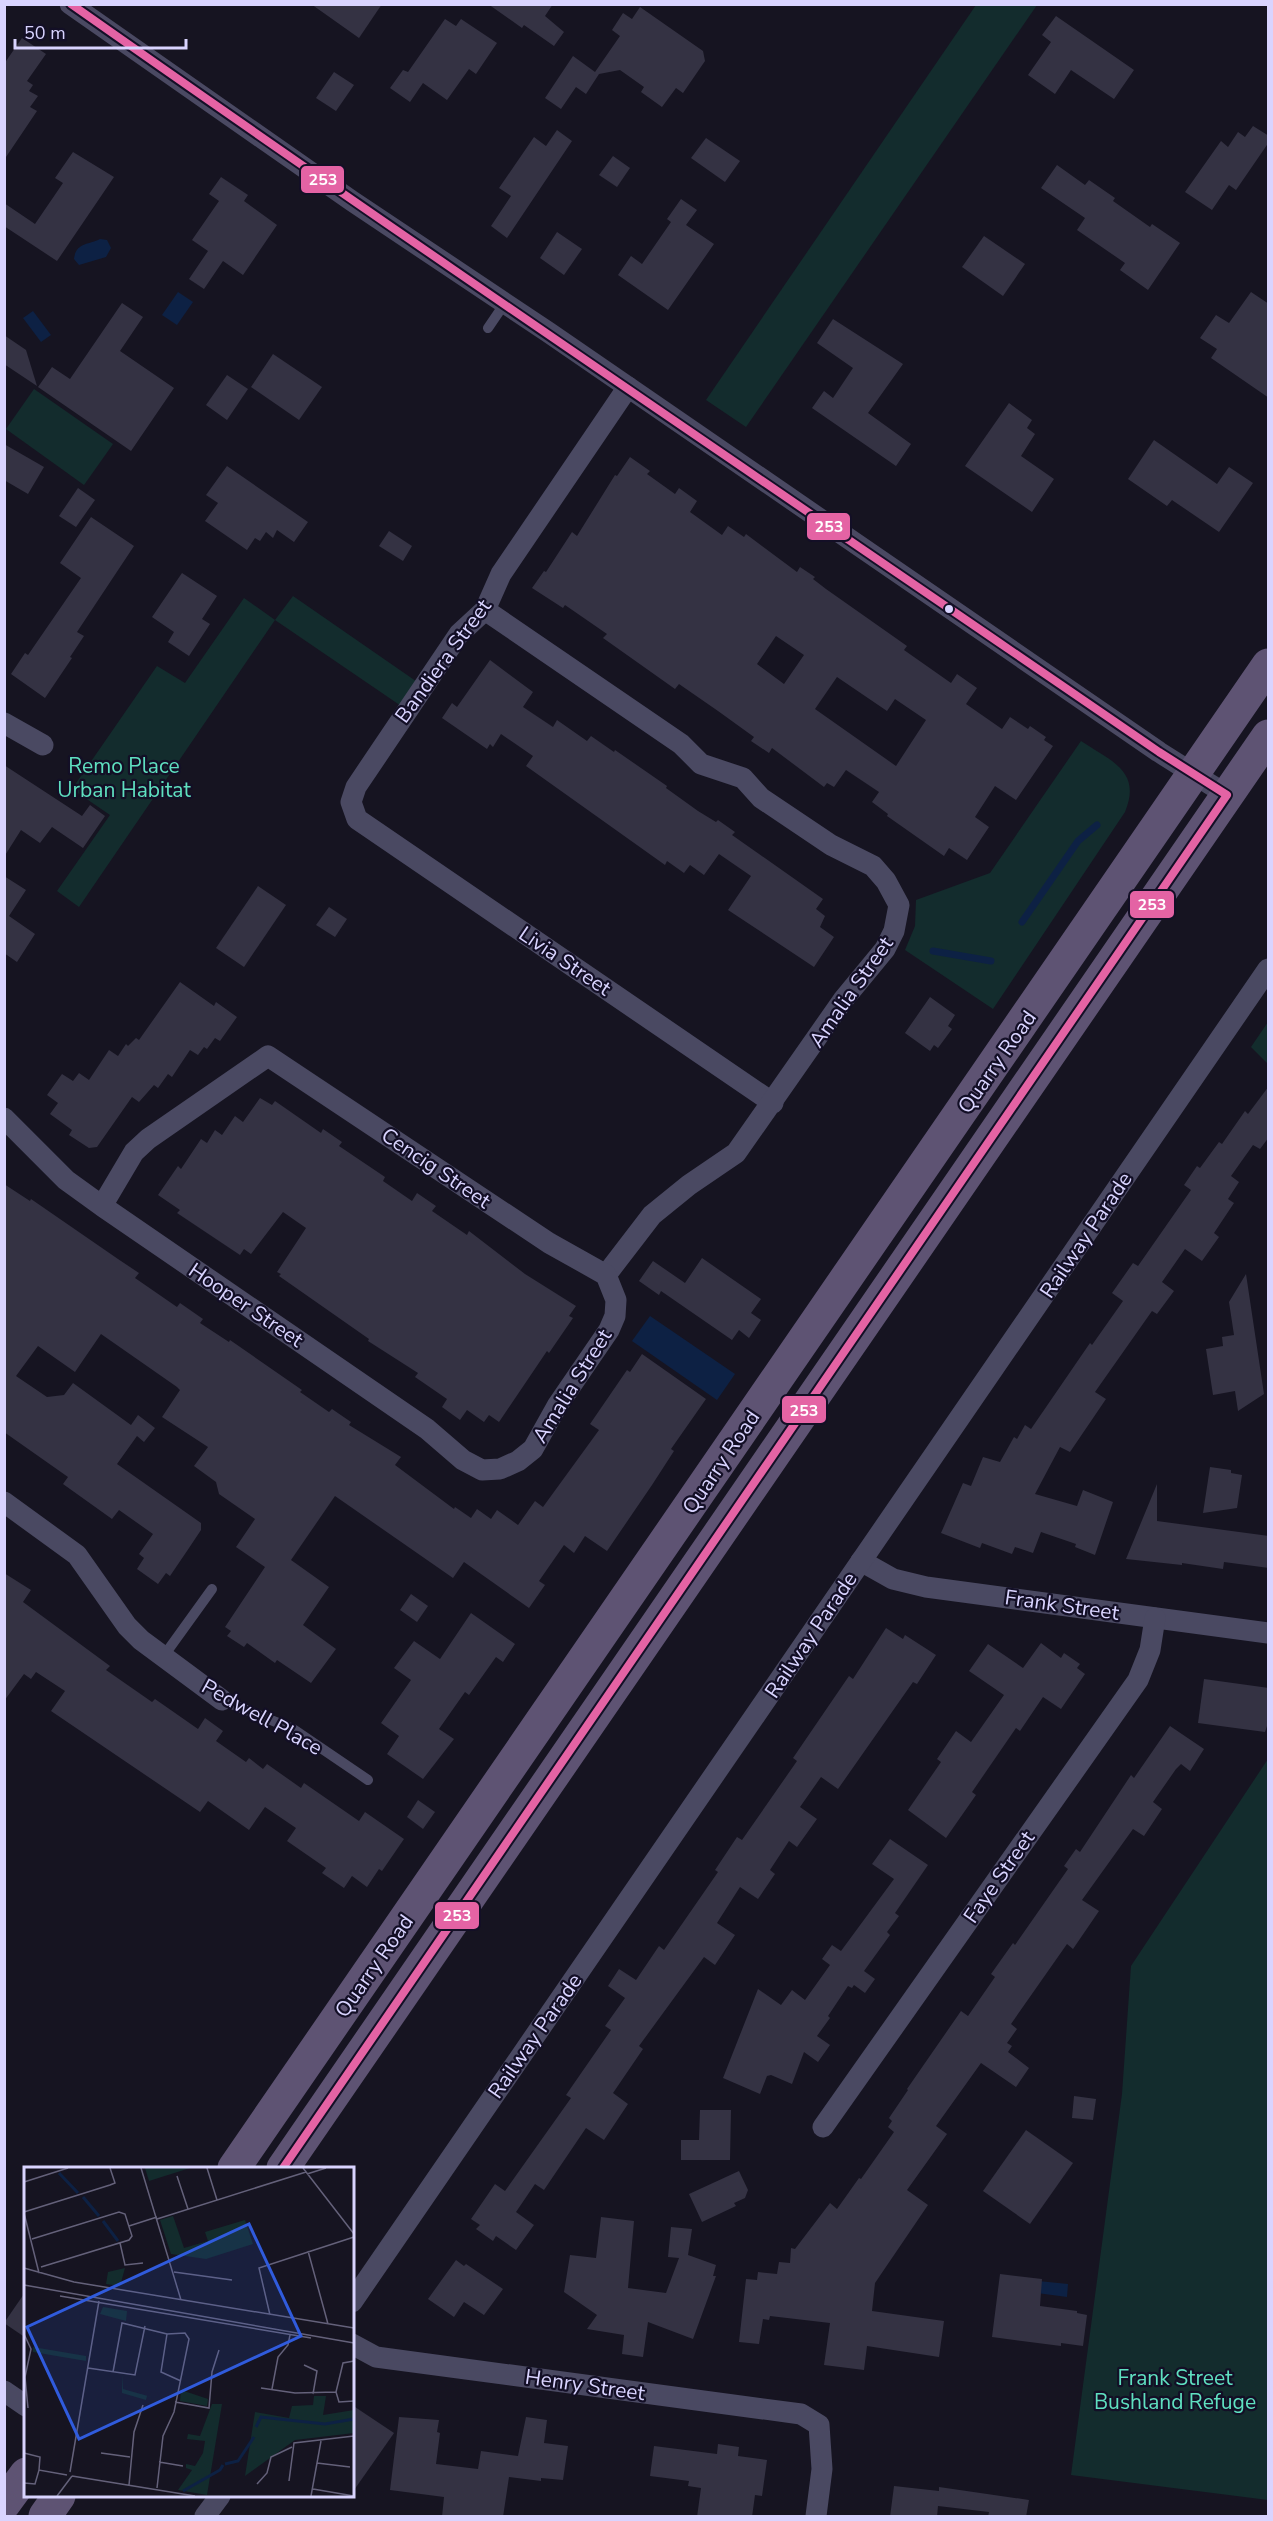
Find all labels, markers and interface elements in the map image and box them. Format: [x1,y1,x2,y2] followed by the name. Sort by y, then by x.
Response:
[15,12,186,50] scale bar
[24,21,66,45] text: 50 m
[300,165,345,194] line badge: 253
[309,169,337,191] text: 253
[806,512,851,541] line badge: 253
[815,516,843,538] text: 253
[389,593,498,729] street label: Bandiera Street
[943,603,955,615] unlabelled marker
[57,752,191,804] park label: Remo Place Urban Habitat
[1129,890,1175,919] line badge: 253
[1138,894,1166,916] text: 253
[513,920,617,1003] street label: Livia Street
[802,930,900,1053] street label: Amalia Street
[951,1005,1043,1119] street label: Quarry Road
[376,1121,497,1215] street label: Cencig Street
[1033,1166,1139,1304] street label: Railway Parade
[183,1256,309,1354] street label: Hooper Street
[526,1323,618,1448] street label: Amalia Street
[781,1395,827,1424] line badge: 253
[790,1400,818,1422] text: 253
[676,1405,766,1519] street label: Quarry Road
[758,1566,864,1704] street label: Railway Parade
[1003,1583,1122,1627] street label: Frank Street
[197,1672,327,1762] street label: Pedwell Place
[957,1825,1041,1929] street label: Faye Street
[434,1901,480,1930] line badge: 253
[443,1905,471,1927] text: 253
[328,1909,420,2023] street label: Quarry Road
[482,1968,588,2104] street label: Railway Parade
[24,2167,354,2497] inset map
[523,2363,647,2407] street label: Henry Street
[1094,2364,1256,2416] park label: Frank Street Bushland Refuge

